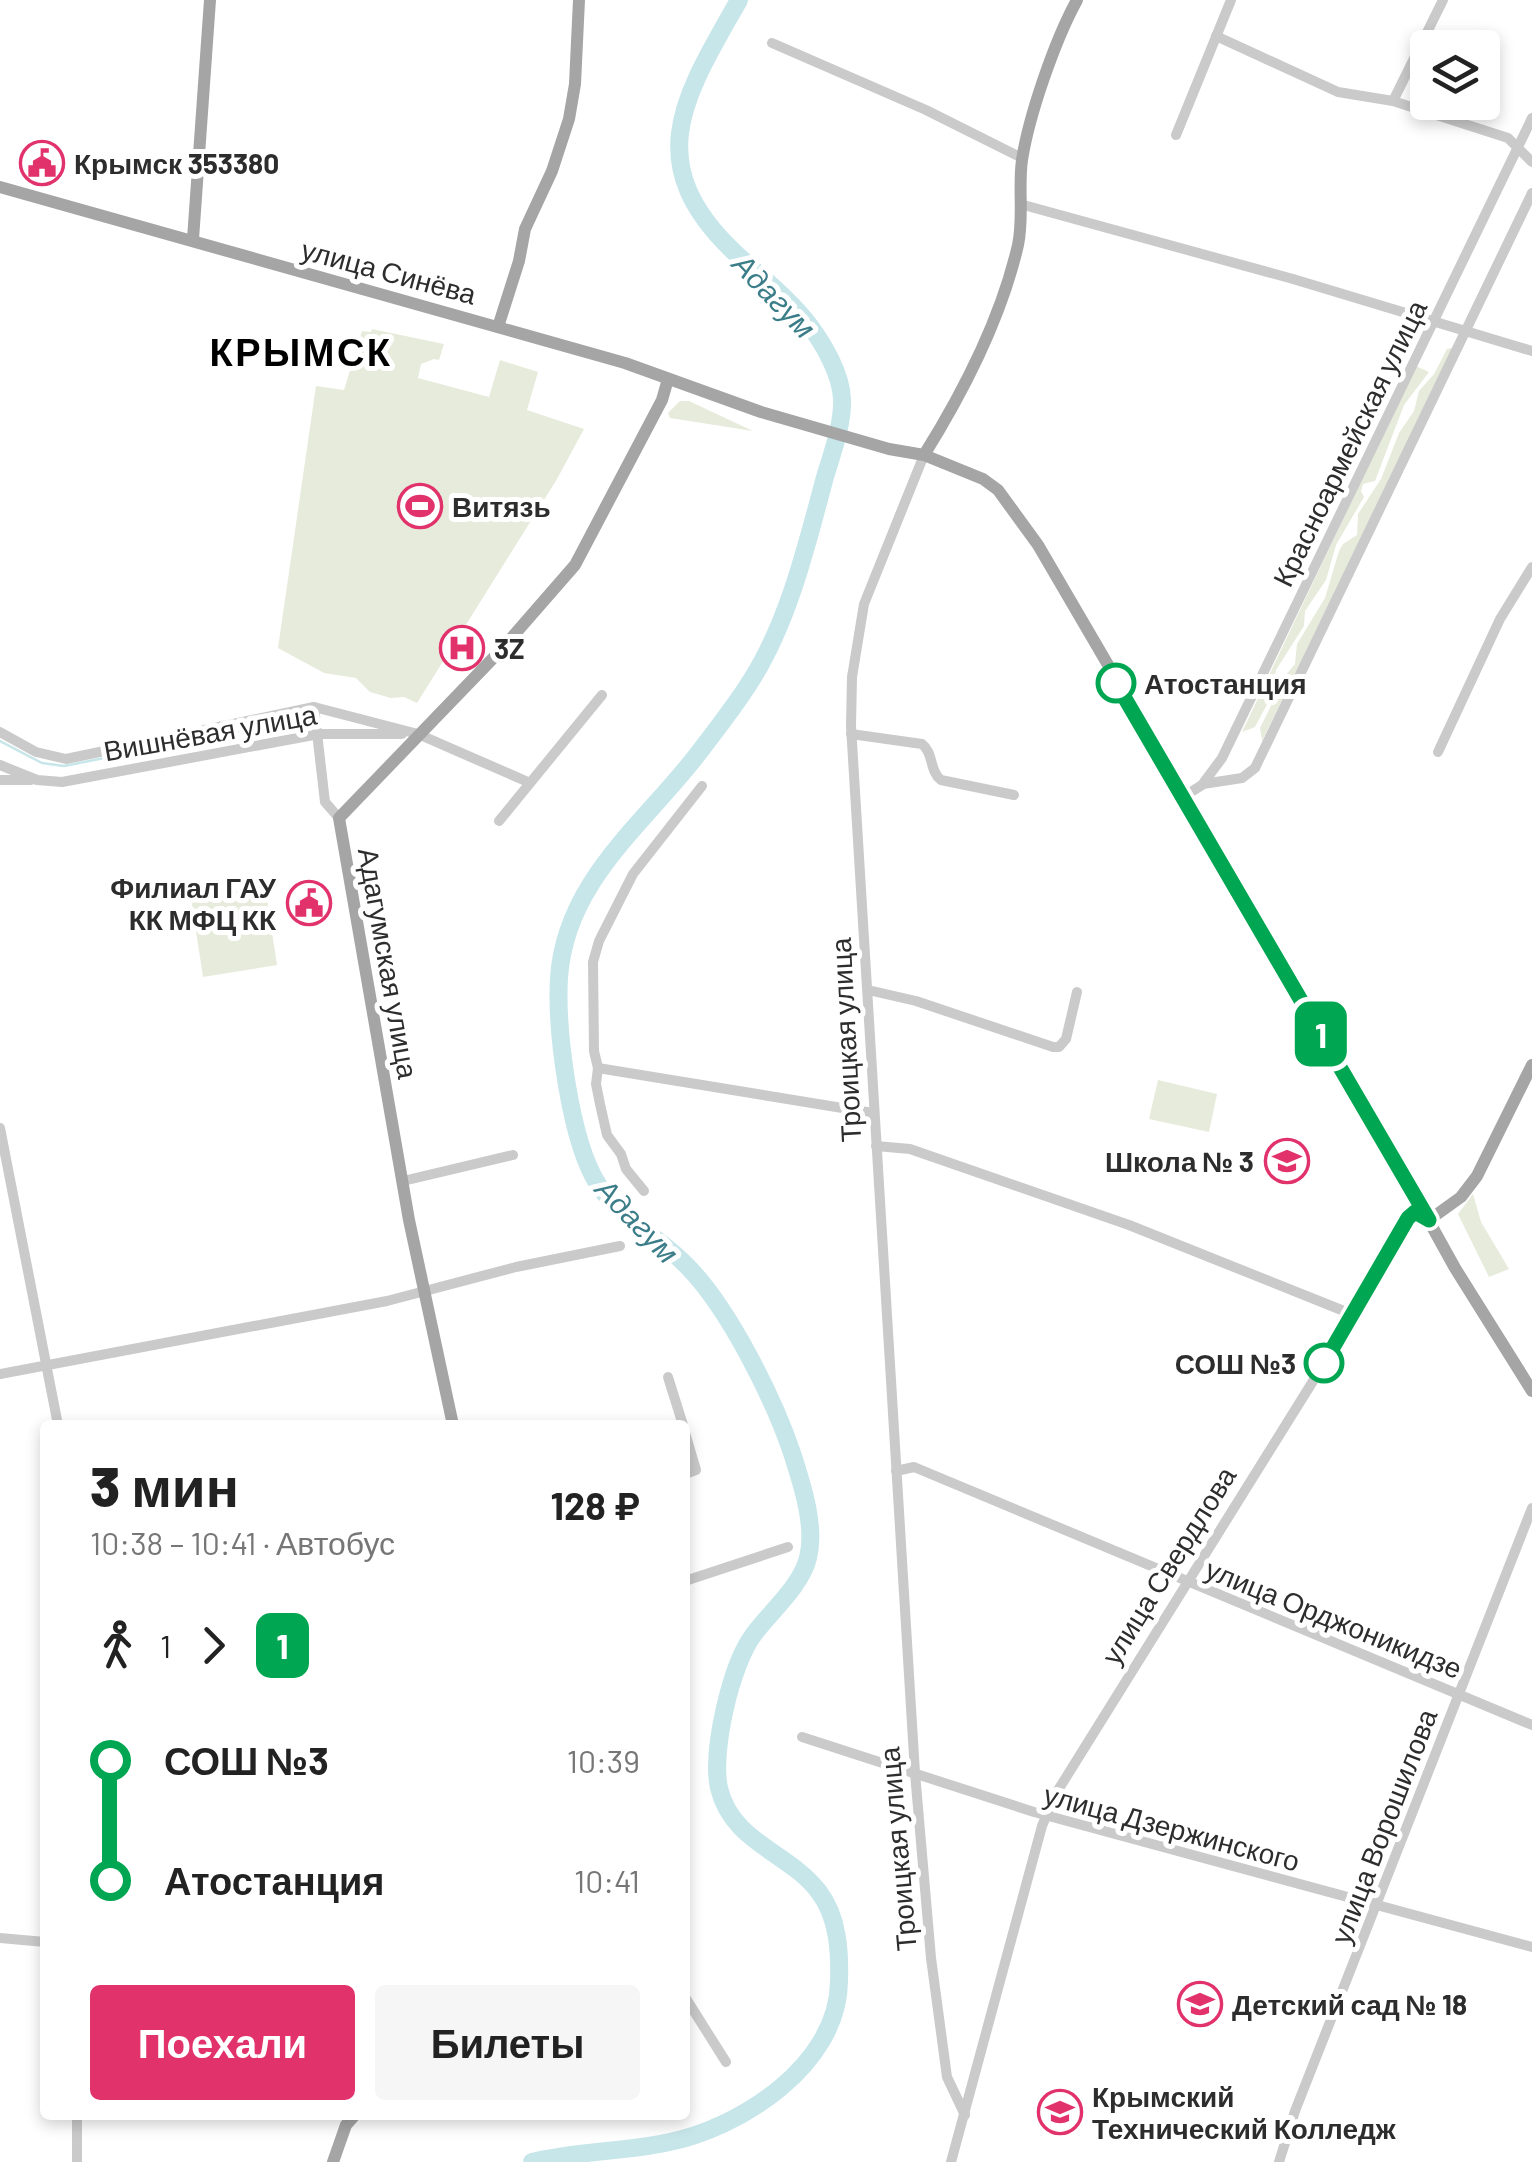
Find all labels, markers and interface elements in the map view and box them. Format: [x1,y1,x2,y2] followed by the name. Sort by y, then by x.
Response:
[1410,30,1500,120] map controls
[1410,30,1500,120] button: layers
[19,140,65,186] public building icon: Крымск 353380
[74,146,279,180] place label: Крымск 353380
[298,231,481,311] street label: улица Синёва
[725,244,824,345] water label: Адагум
[1265,294,1433,592] street label: Красноармейская улица
[209,328,393,374] district label: КРЫМСК
[397,483,443,529] sports icon: Витязь
[452,489,551,523] place label: Витязь
[439,625,485,671] hospital icon: 3Z
[494,631,525,665] place label: 3Z
[1097,664,1135,702] marker: Атостанция
[1144,666,1306,700] place label: Атостанция
[101,696,320,767] street label: Вишнёвая улица
[352,845,426,1082] street label: Адагумская улица
[110,870,277,936] place label: Филиал ГАУ КК МФЦ КК
[286,880,332,926] public building icon: Филиал ГАУ КК МФЦ КК
[823,937,867,1143] street label: Троицкая улица
[1288,1002,1354,1066] line badge: 1
[1315,1013,1327,1055] text: 1
[1264,1138,1310,1184] school or university icon: Школа № 3
[1105,1144,1254,1178] place label: Школа № 3
[588,1169,687,1270] water label: Адагум
[1305,1344,1343,1382] marker: СОШ №3
[1175,1346,1296,1380] place label: СОШ №3
[90,1452,239,1518] text: 3 мин
[1094,1460,1243,1670] street label: улица Свердлова
[550,1482,640,1528] text: 128 ₽
[90,1523,395,1561] text: 10:38 – 10:41 · Автобус
[1201,1551,1467,1685] street label: улица Орджоникидзе
[90,1618,145,1673] icon: walk
[186,1618,241,1673] icon: forward
[276,1624,289,1666] text: 1
[160,1626,171,1664] text: 1
[1323,1704,1444,1948] street label: улица Ворошилова
[164,1737,329,1783] text: СОШ №3
[567,1741,640,1779] text: 10:39
[871,1745,923,1952] street label: Троицкая улица
[1040,1777,1304,1877] street label: улица Дзержинского
[164,1857,385,1903] text: Атостанция
[574,1861,640,1899] text: 10:41
[1177,1981,1223,2027] school or university icon: Детский сад № 18
[90,1985,355,2100] button: Поехали
[375,1985,640,2100] button: Билеты
[1232,1987,1467,2021] place label: Детский сад № 18
[1092,2079,1397,2145] place label: Крымский Технический Колледж
[1037,2089,1083,2135] school or university icon: Крымский Технический Колледж

